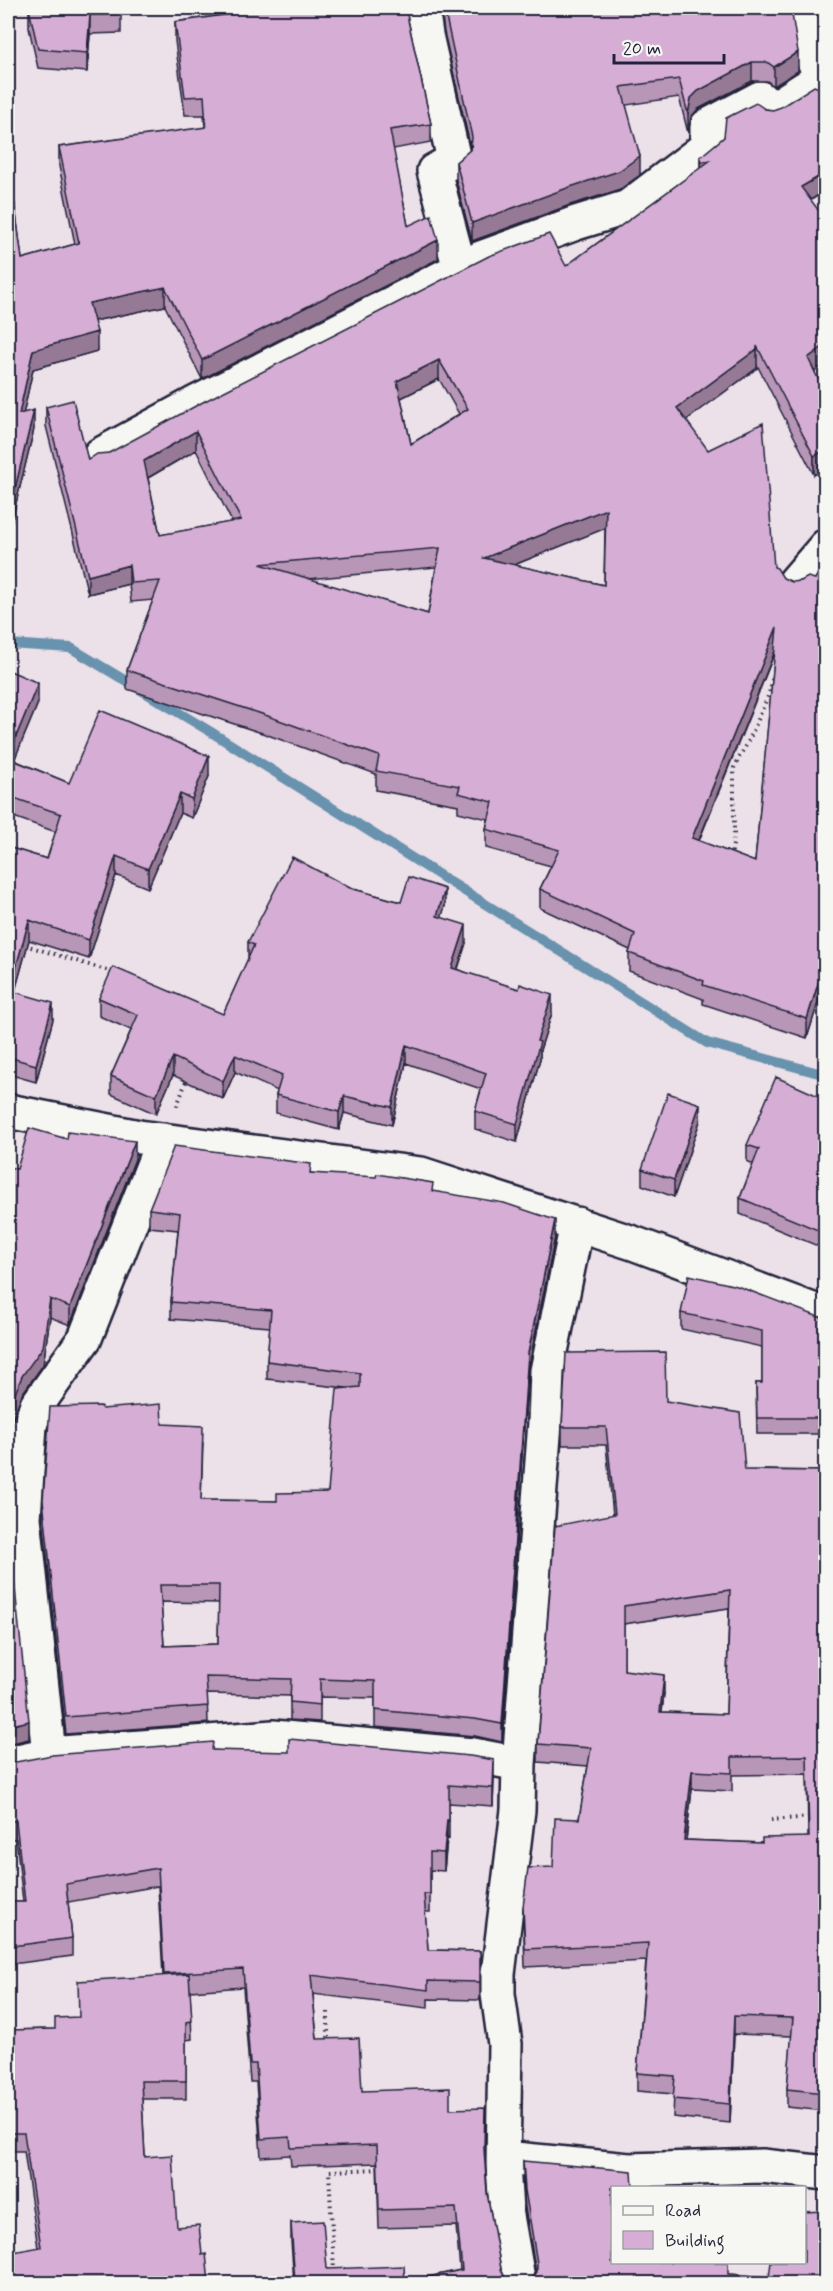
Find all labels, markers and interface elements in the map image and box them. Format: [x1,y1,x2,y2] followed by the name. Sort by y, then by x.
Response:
[614,27,724,65] scale bar
[623,37,661,61] text: 20 m
[611,2186,806,2264] legend
[665,2199,701,2223] text: Road
[665,2229,725,2255] text: Building

